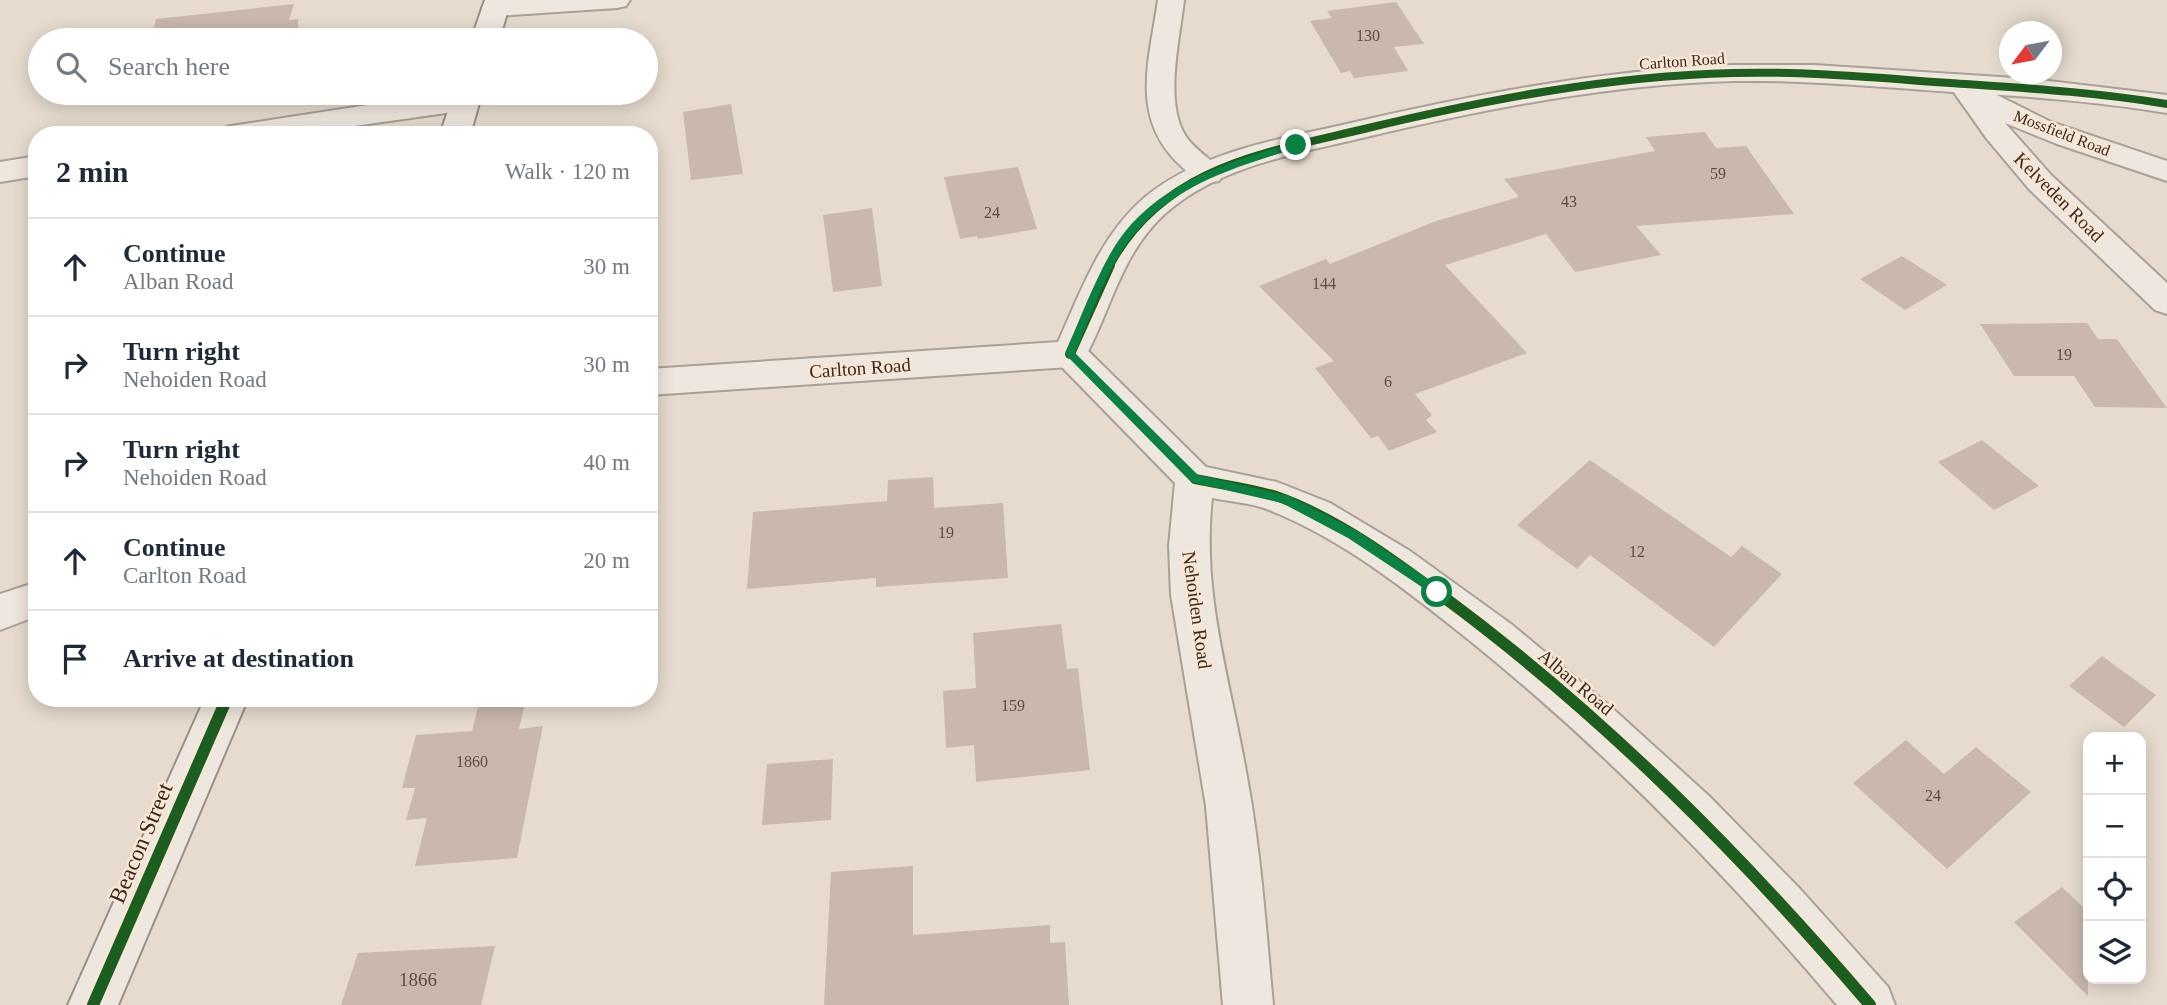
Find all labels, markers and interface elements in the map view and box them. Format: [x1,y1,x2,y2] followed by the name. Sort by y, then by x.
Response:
[1999,21,2062,84] north arrow
[1356,27,1380,44] house number: 130
[28,28,658,105] search box
[52,48,90,86] icon: search
[1639,50,1725,72] street label: Carlton Road
[108,52,230,81] text: Search here
[2011,107,2113,159] street label: Mossfield Road
[1280,129,1311,160] route end
[2010,148,2108,246] street label: Kelveden Road
[56,155,129,188] text: 2 min
[505,159,630,184] text: Walk · 120 m
[1710,165,1726,182] house number: 59
[1561,193,1577,210] house number: 43
[984,204,1000,221] house number: 24
[123,239,226,268] text: Continue
[56,248,94,286] icon: ahead
[583,254,630,279] text: 30 m
[123,269,234,294] text: Alban Road
[1312,275,1336,292] house number: 144
[123,337,240,366] text: Turn right
[56,346,94,384] icon: right
[2056,346,2072,363] house number: 19
[583,352,630,377] text: 30 m
[808,354,912,382] street label: Carlton Road
[123,367,267,392] text: Nehoiden Road
[1384,373,1392,390] house number: 6
[123,435,240,464] text: Turn right
[56,444,94,482] icon: right
[583,450,630,475] text: 40 m
[123,465,267,490] text: Nehoiden Road
[938,524,954,541] house number: 19
[123,533,226,562] text: Continue
[56,542,94,580] icon: ahead
[1629,543,1645,560] house number: 12
[583,548,630,573] text: 20 m
[1178,550,1216,671] street label: Nehoiden Road
[123,563,246,588] text: Carlton Road
[1421,576,1452,607] route start
[56,640,94,678] icon: arrive
[123,644,354,673] text: Arrive at destination
[1534,645,1618,720] street label: Alban Road
[1001,697,1025,714] house number: 159
[2083,732,2146,984] map controls
[2083,732,2146,795] button: +
[456,753,488,770] house number: 1860
[104,778,178,907] street label: Beacon Street
[1925,787,1941,804] house number: 24
[2083,795,2146,858] button: −
[2083,858,2146,921] button: locate
[2083,921,2146,984] button: layers
[399,969,437,990] house number: 1866

